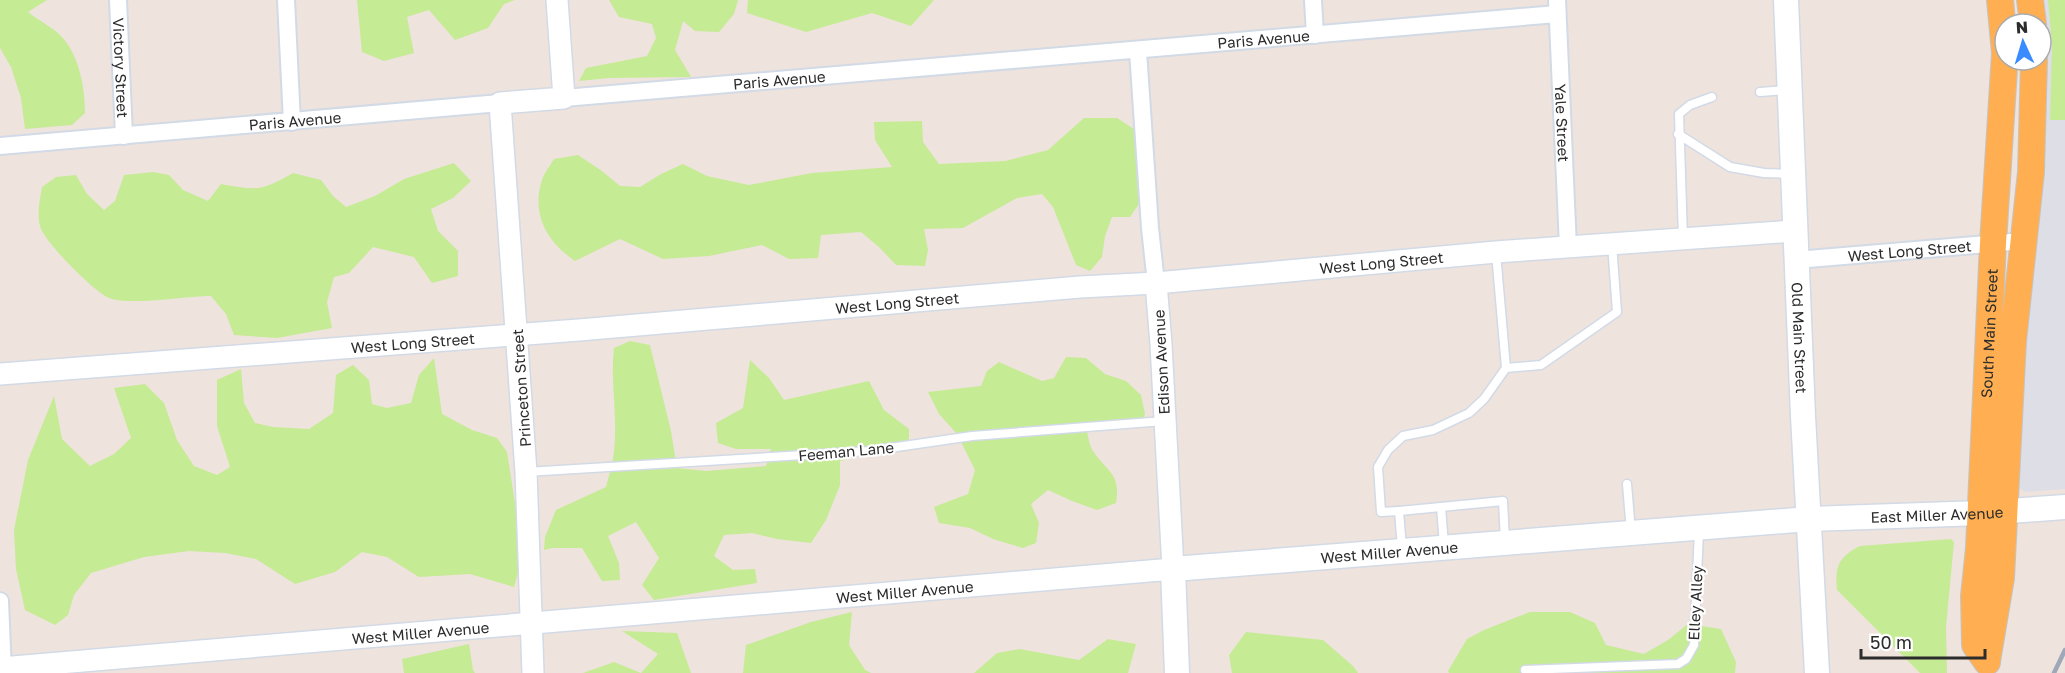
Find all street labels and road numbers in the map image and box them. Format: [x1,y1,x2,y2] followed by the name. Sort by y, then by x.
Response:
[110,17,132,118] street label: Victory Street
[1217,26,1311,52] street label: Paris Avenue
[732,67,827,93] street label: Paris Avenue
[1552,83,1573,162] street label: Yale Street
[248,108,342,134] street label: Paris Avenue
[1847,236,1972,265] street label: West Long Street
[1319,248,1444,277] street label: West Long Street
[1977,268,2001,398] street label: South Main Street
[1789,282,1811,394] street label: Old Main Street
[834,288,960,317] street label: West Long Street
[1149,309,1173,415] street label: Edison Avenue
[508,328,534,448] street label: Princeton Street
[350,329,475,356] street label: West Long Street
[797,438,895,464] street label: Feeman Lane
[1870,502,2004,526] street label: East Miller Avenue
[1320,538,1459,566] street label: West Miller Avenue
[1684,564,1706,641] street label: Elley Alley
[835,577,975,606] street label: West Miller Avenue
[351,618,490,647] street label: West Miller Avenue

